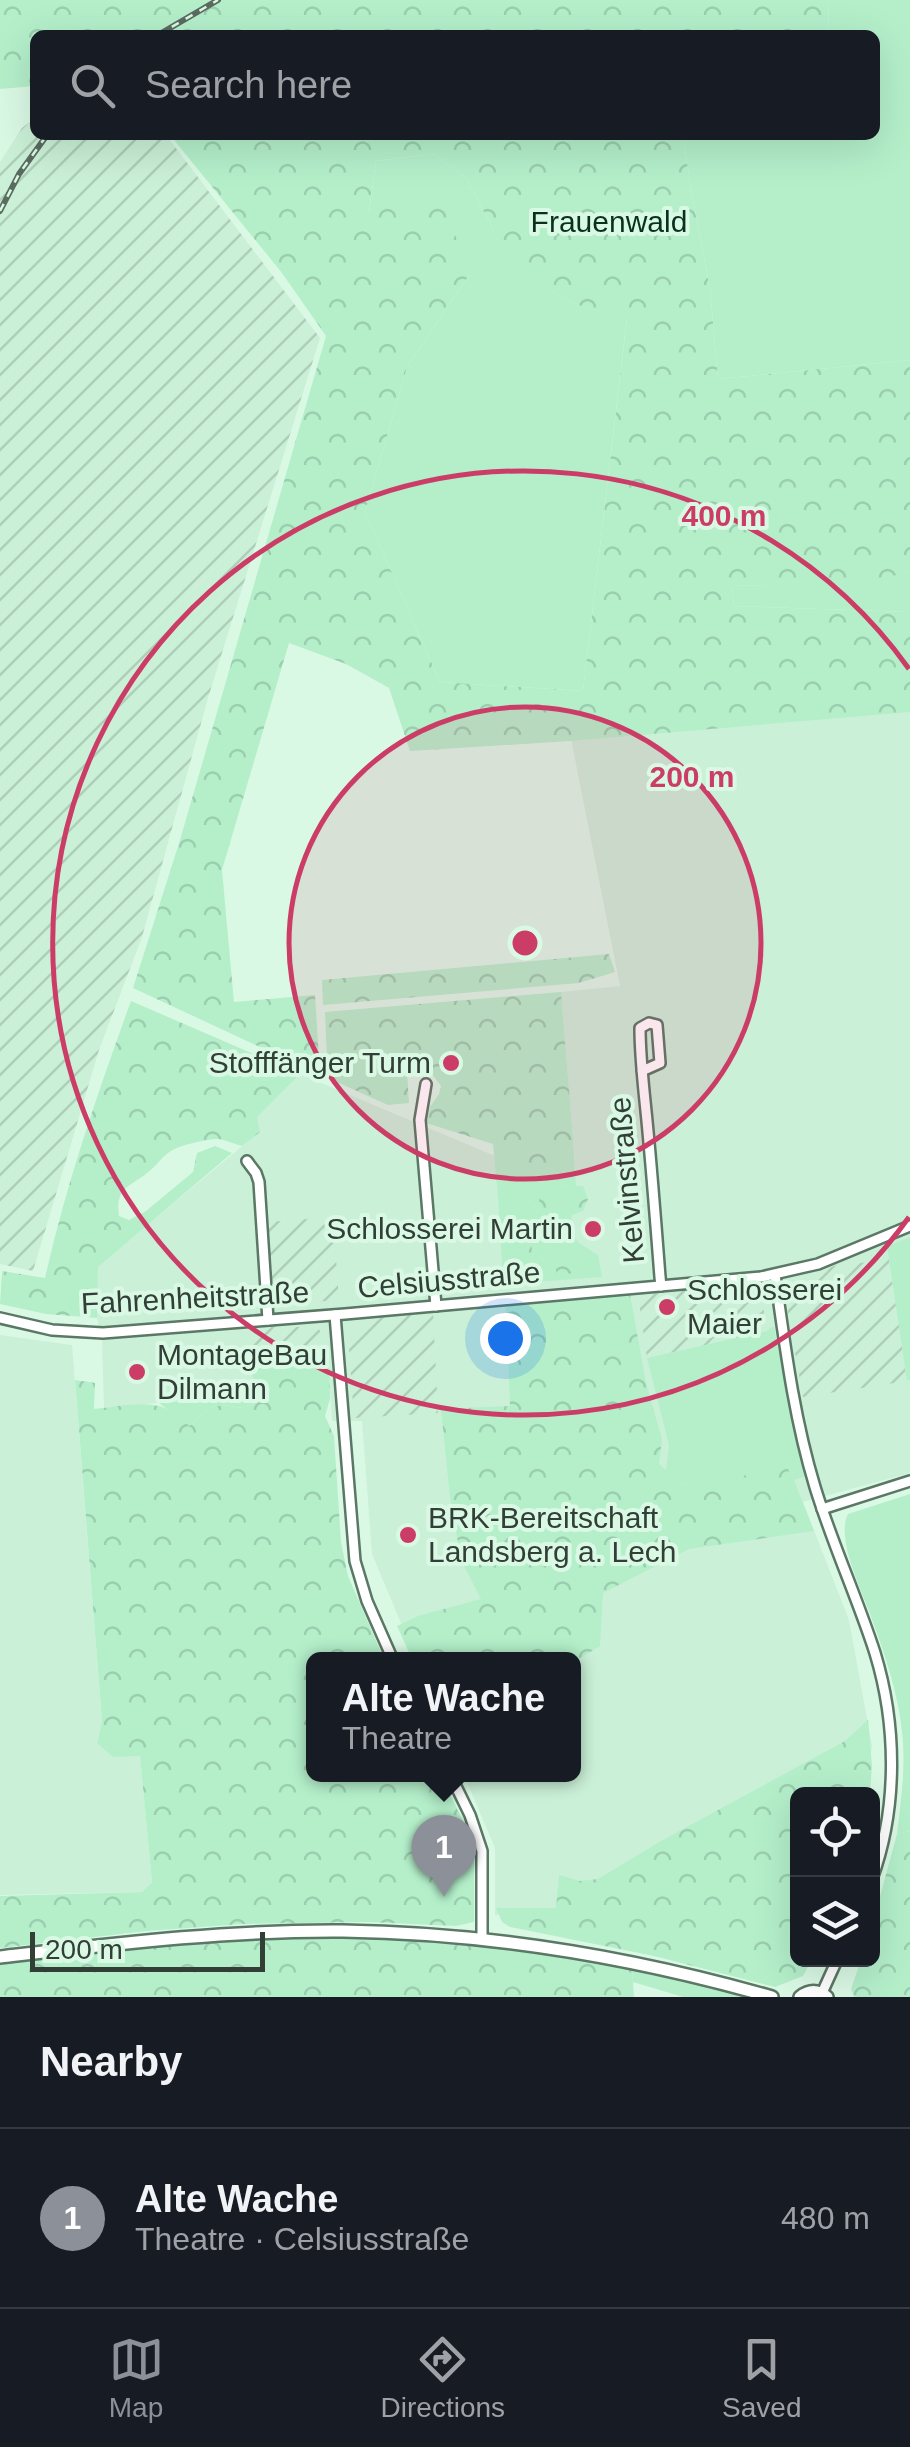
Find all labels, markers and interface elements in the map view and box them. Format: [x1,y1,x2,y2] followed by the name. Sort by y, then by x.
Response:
[30,30,880,140] search box
[65,58,120,113] icon: search
[145,64,352,106] text: Search here
[531,205,687,238] park label: Frauenwald
[681,499,767,532] text: 400 m
[649,760,735,793] text: 200 m
[507,925,543,961] centre of rings
[209,1046,431,1079] place label: Stofffänger Turm
[440,1052,462,1074] marker: Stofffänger Turm
[603,1096,650,1265] street label: Kelvinstraße
[326,1212,573,1245] place label: Schlosserei Martin
[582,1218,604,1240] marker: Schlosserei Martin
[356,1255,542,1304] street label: Celsiusstraße
[687,1273,842,1340] place label: Schlosserei Maier
[80,1275,310,1320] street label: Fahrenheitstraße
[656,1296,678,1318] marker: Schlosserei Maier
[480,1313,531,1364] your location
[157,1338,327,1405] place label: MontageBau Dilmann
[126,1361,148,1383] marker: MontageBau Dilmann
[428,1501,677,1568] place label: BRK-Bereitschaft Landsberg a. Lech
[397,1524,419,1546] marker: BRK-Bereitschaft Landsberg a. Lech
[306,1652,581,1782] popup
[342,1677,545,1719] text: Alte Wache
[342,1720,452,1756] text: Theatre
[790,1787,880,1967] map controls
[790,1787,880,1877] button: locate
[412,1814,476,1897] pin: 1
[790,1877,880,1967] button: layers
[30,1927,265,1972] scale bar
[45,1934,123,1965] text: 200 m
[40,2038,182,2085] text: Nearby
[135,2178,338,2220] text: Alte Wache
[64,2200,81,2236] text: 1
[781,2200,870,2236] text: 480 m
[135,2221,469,2257] text: Theatre · Celsiusstraße
[109,2332,164,2424] tab: Map
[381,2332,505,2424] tab: Directions
[722,2332,801,2424] tab: Saved

